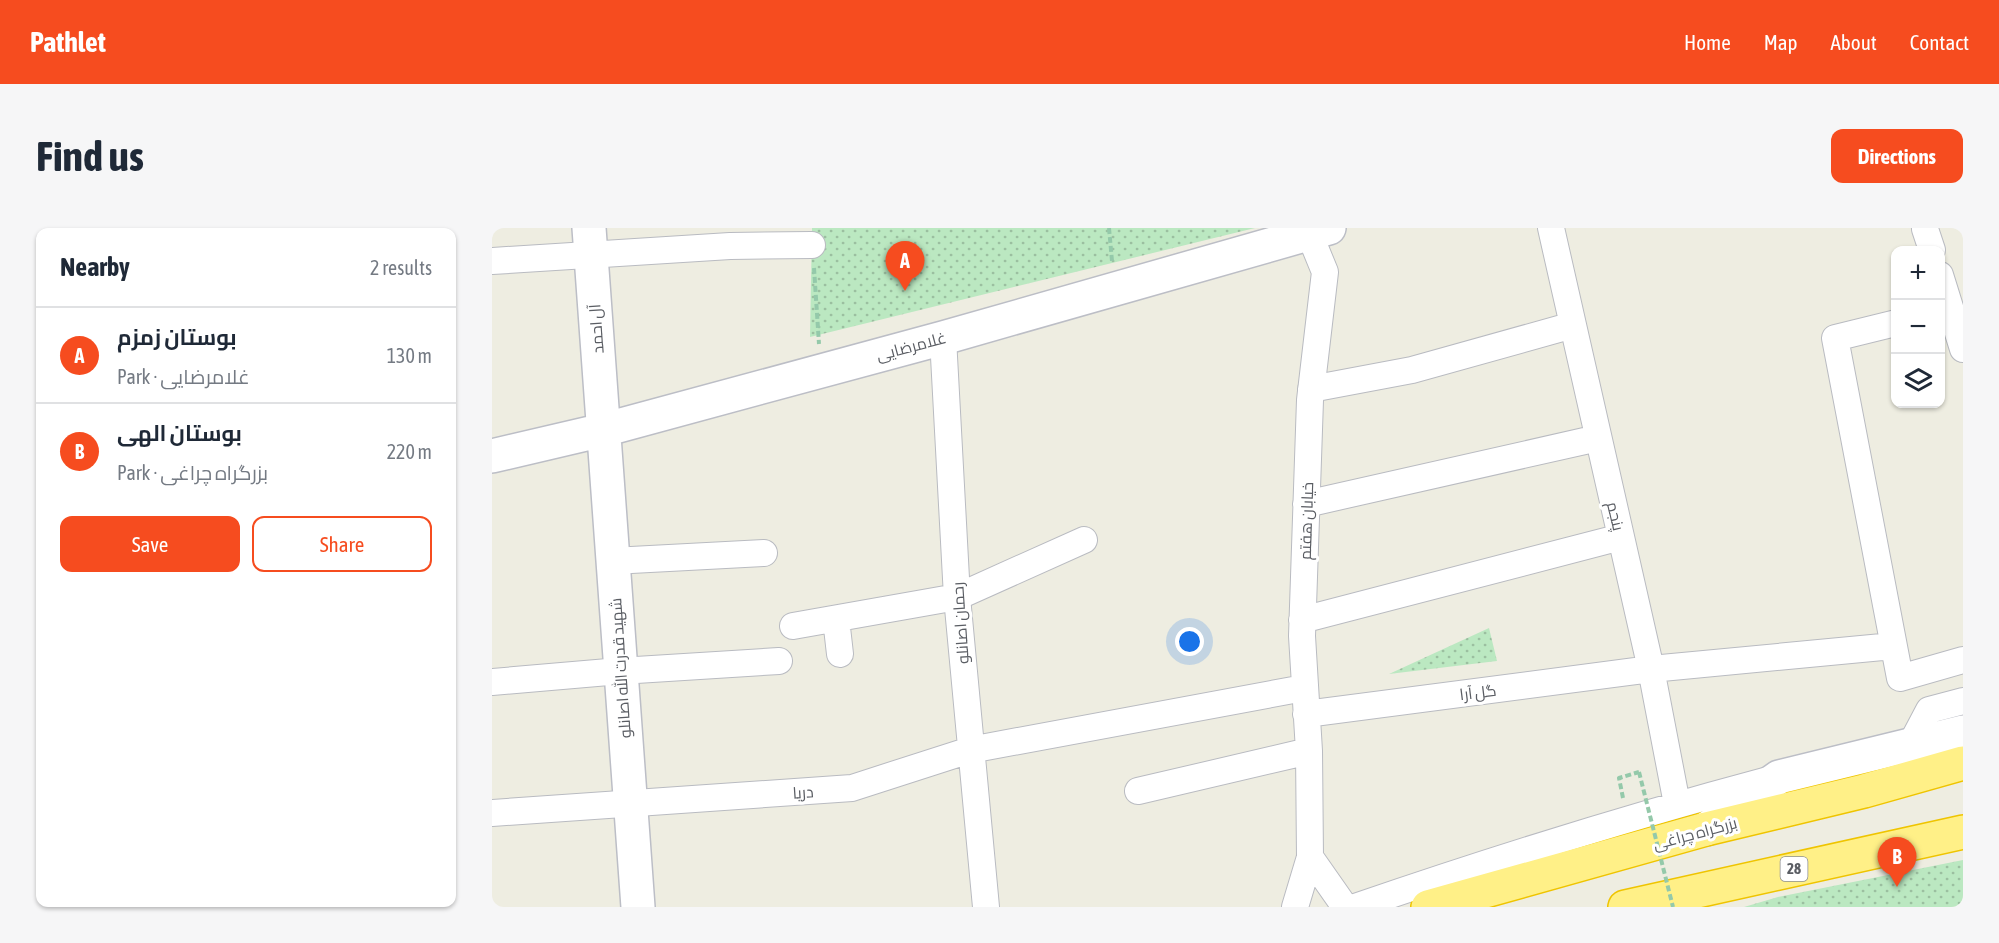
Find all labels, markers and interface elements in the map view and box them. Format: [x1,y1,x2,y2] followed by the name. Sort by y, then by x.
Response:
[30,26,106,58] text: Pathlet
[1684,30,1731,54] text: Home
[1764,30,1798,54] text: Map
[1831,30,1877,54] text: About
[1910,30,1969,54] text: Contact
[1831,129,1963,183] button: Directions
[36,132,144,180] text: Find us
[886,242,924,291] pin: A
[1891,246,1945,408] map controls
[1891,246,1945,300] button: +
[60,252,130,282] text: Nearby
[370,256,432,279] text: 2 results
[1891,300,1945,354] button: −
[585,303,609,354] street label: آل احمد
[117,324,237,350] text: بوستان زمزم
[874,328,948,366] street label: غلامرضایی
[75,344,84,367] text: A
[387,344,432,367] text: 130 m
[1891,354,1945,408] button: layers
[117,365,250,388] text: Park · غلامرضایی
[117,420,242,446] text: بوستان الهی
[75,440,84,463] text: B
[387,440,432,463] text: 220 m
[117,461,268,484] text: Park · بزرگراه چراغی
[1296,482,1319,561] street label: خیابان هفتم
[1601,500,1628,534] street label: پنجم
[60,516,240,572] button: Save
[252,516,432,572] button: Share
[948,581,974,665] street label: رحمان اصانلو
[605,597,636,739] street label: شهید قدرت الله اصانلو
[1175,627,1204,656] your location
[1459,681,1498,705] street label: گل آرا
[792,782,814,803] street label: دریا
[1651,813,1740,856] street label: بزرگراه چراغی
[1878,838,1916,887] pin: B
[1780,857,1808,881] road number: 28

